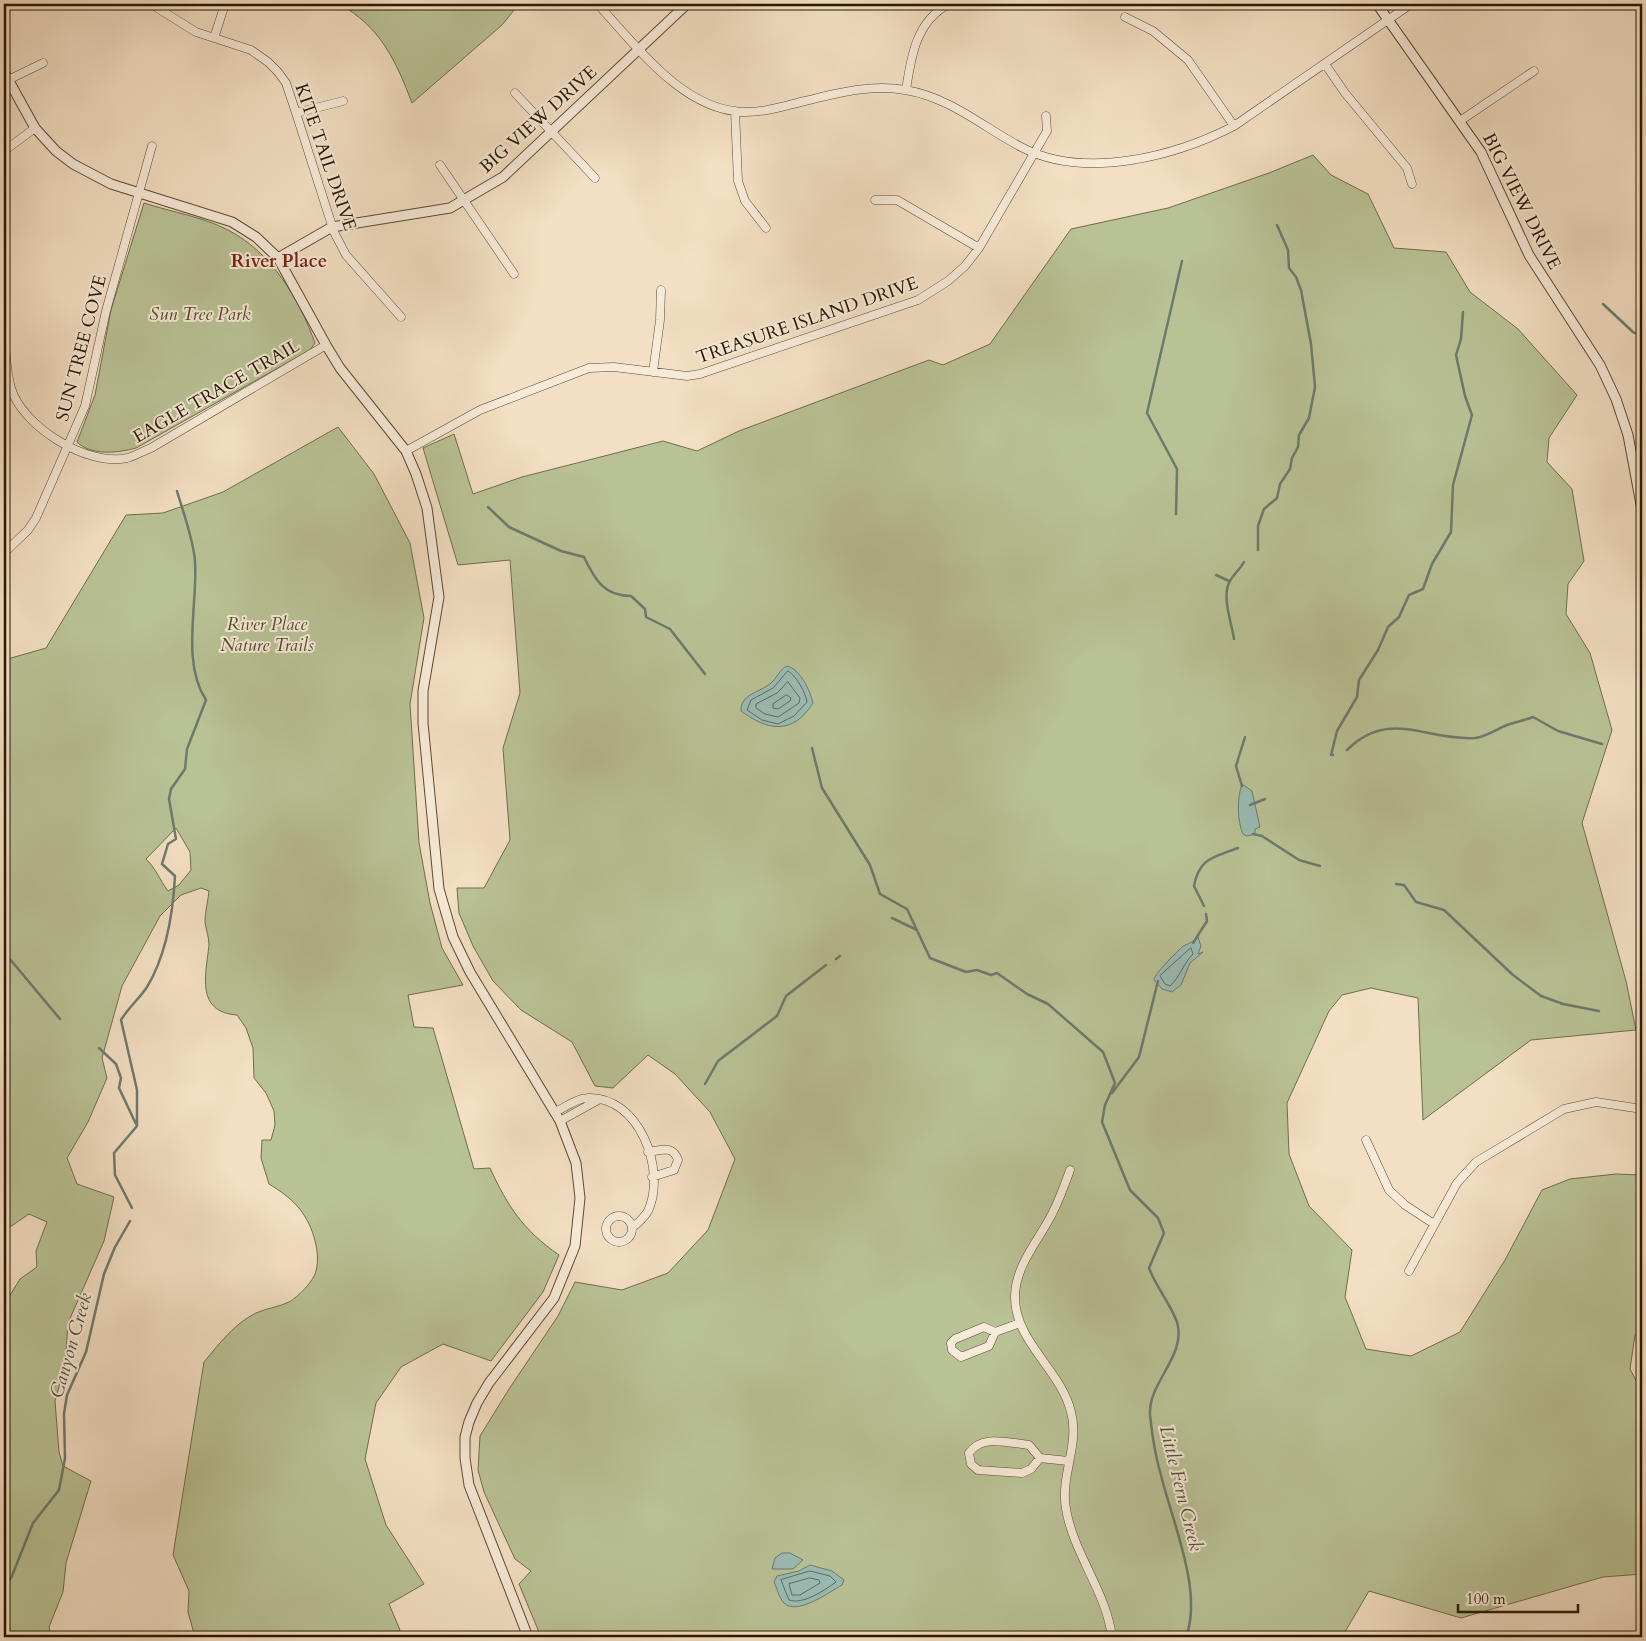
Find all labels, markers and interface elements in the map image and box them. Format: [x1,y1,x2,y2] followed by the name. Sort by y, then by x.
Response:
[474,60,603,179] street label: BIG VIEW DRIVE
[289,80,362,234] street label: KITE TAIL DRIVE
[1476,129,1567,274] street label: BIG VIEW DRIVE
[231,248,327,274] district label: River Place
[693,271,921,370] street label: TREASURE ISLAND DRIVE
[50,272,113,424] street label: SUN TREE COVE
[149,302,251,327] park label: Sun Tree Park
[128,333,304,449] street label: EAGLE TRACE TRAIL
[220,612,314,658] park label: River Place Nature Trails
[44,1289,99,1401] water label: Canyon Creek
[1153,1423,1209,1554] water label: Little Fern Creek
[1458,1581,1578,1613] scale bar
[1466,1589,1506,1609] text: 100 m

